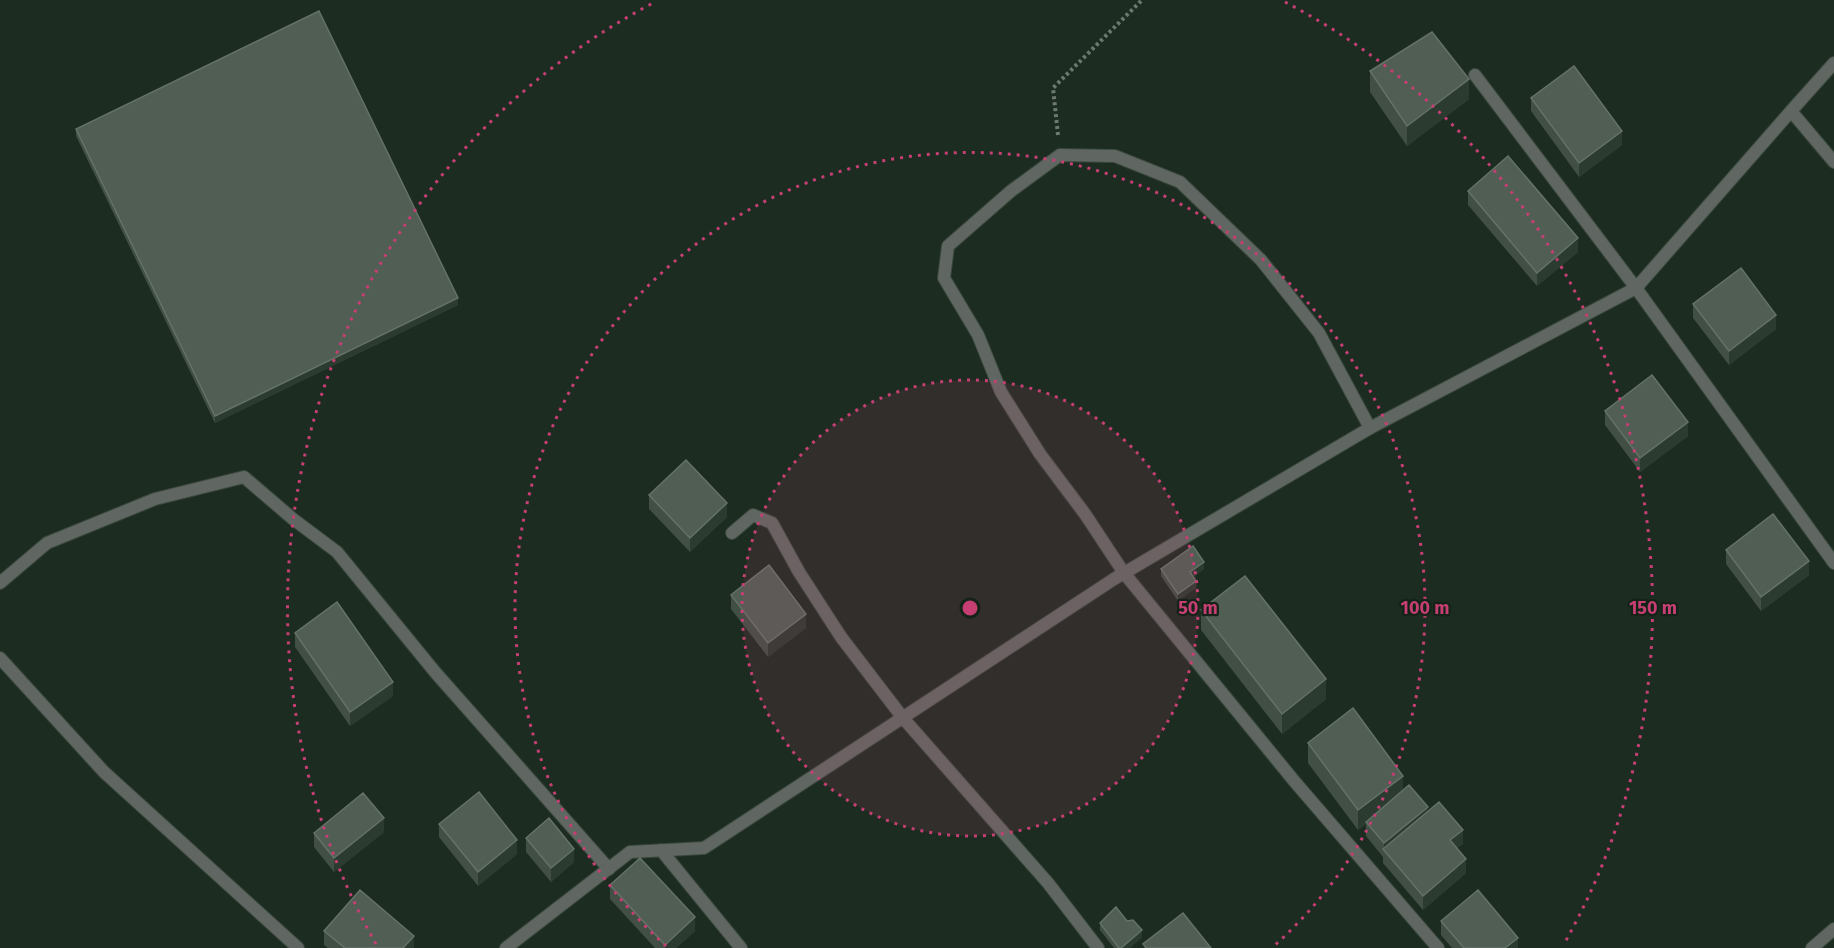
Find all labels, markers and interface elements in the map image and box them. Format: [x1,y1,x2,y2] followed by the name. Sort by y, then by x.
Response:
[1178,597,1218,619] text: 50 m
[1401,597,1449,619] text: 100 m
[1629,597,1677,619] text: 150 m
[960,598,980,618] centre of rings

